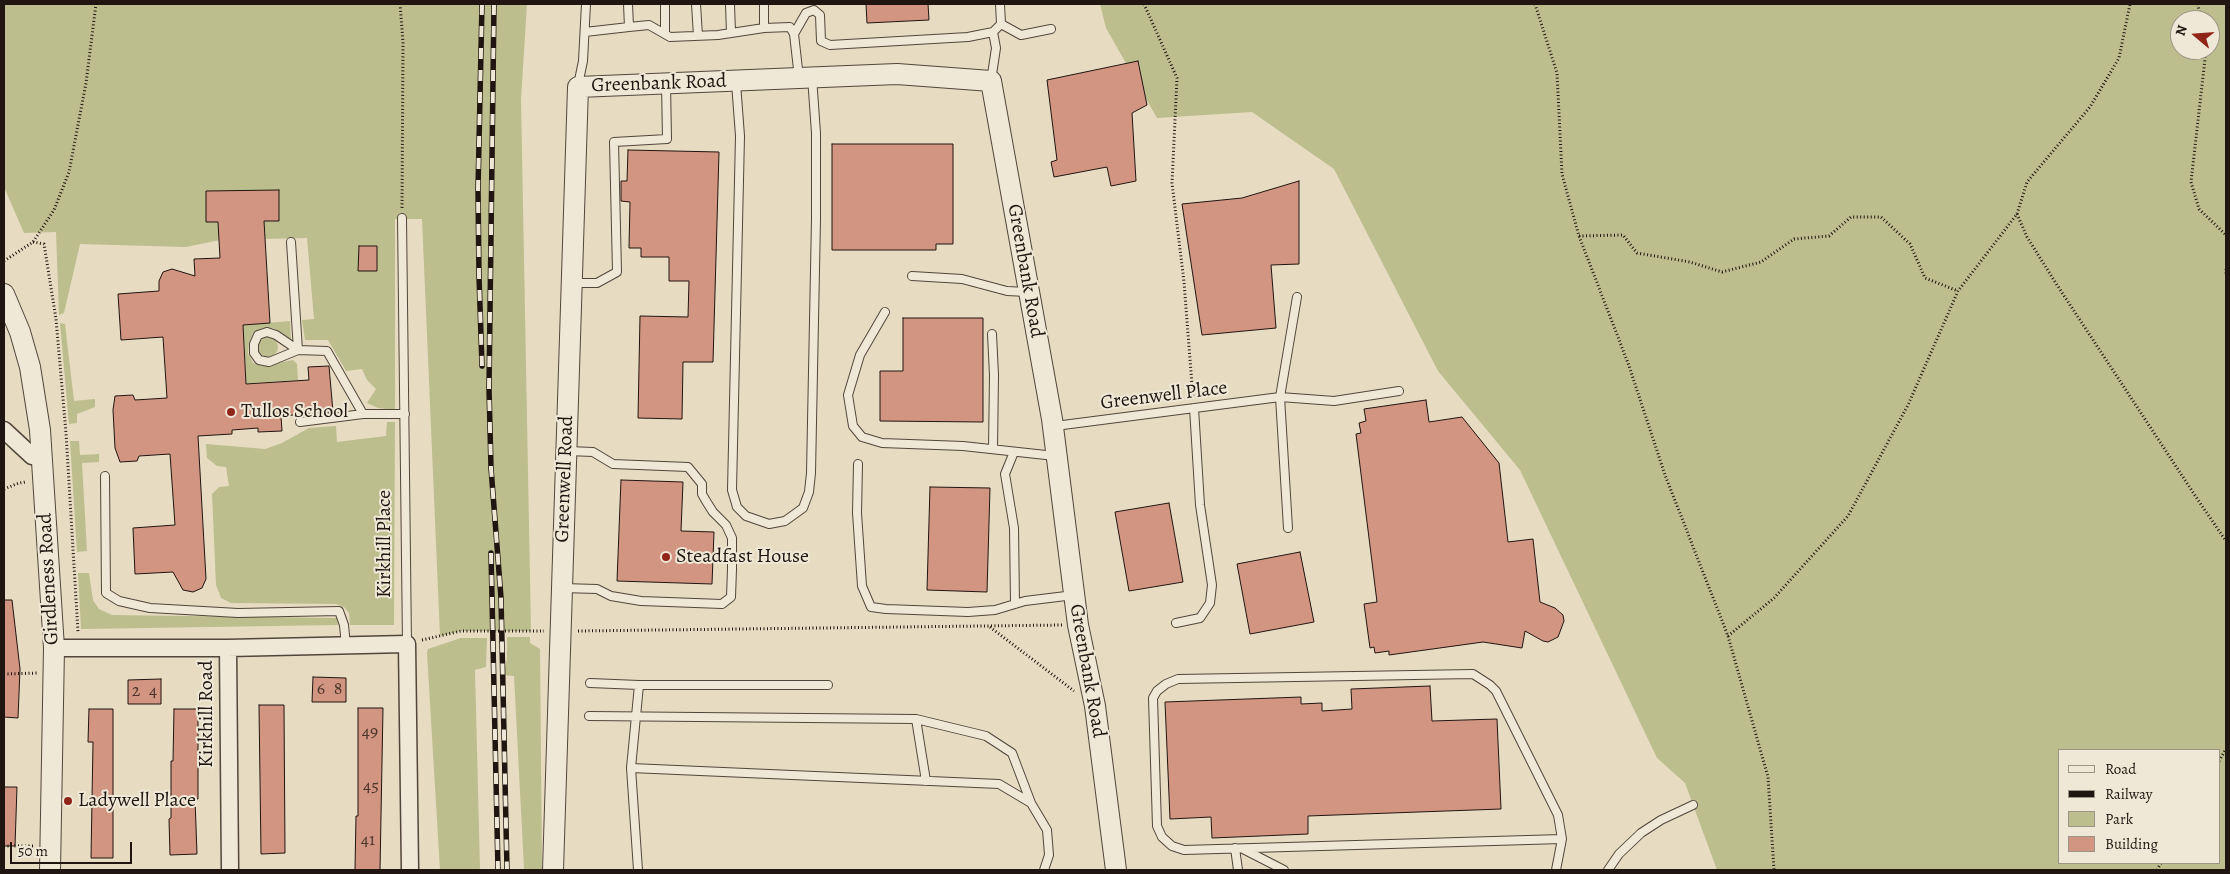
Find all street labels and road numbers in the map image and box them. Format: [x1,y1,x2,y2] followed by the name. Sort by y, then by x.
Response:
[591,70,727,98] street label: Greenbank Road
[1001,202,1049,340] street label: Greenbank Road
[1099,376,1229,416] street label: Greenwell Place
[551,415,579,543] street label: Greenwell Road
[373,490,397,598] street label: Kirkhill Place
[34,512,64,646] street label: Girdleness Road
[1063,602,1111,740] street label: Greenbank Road
[195,660,219,768] street label: Kirkhill Road

